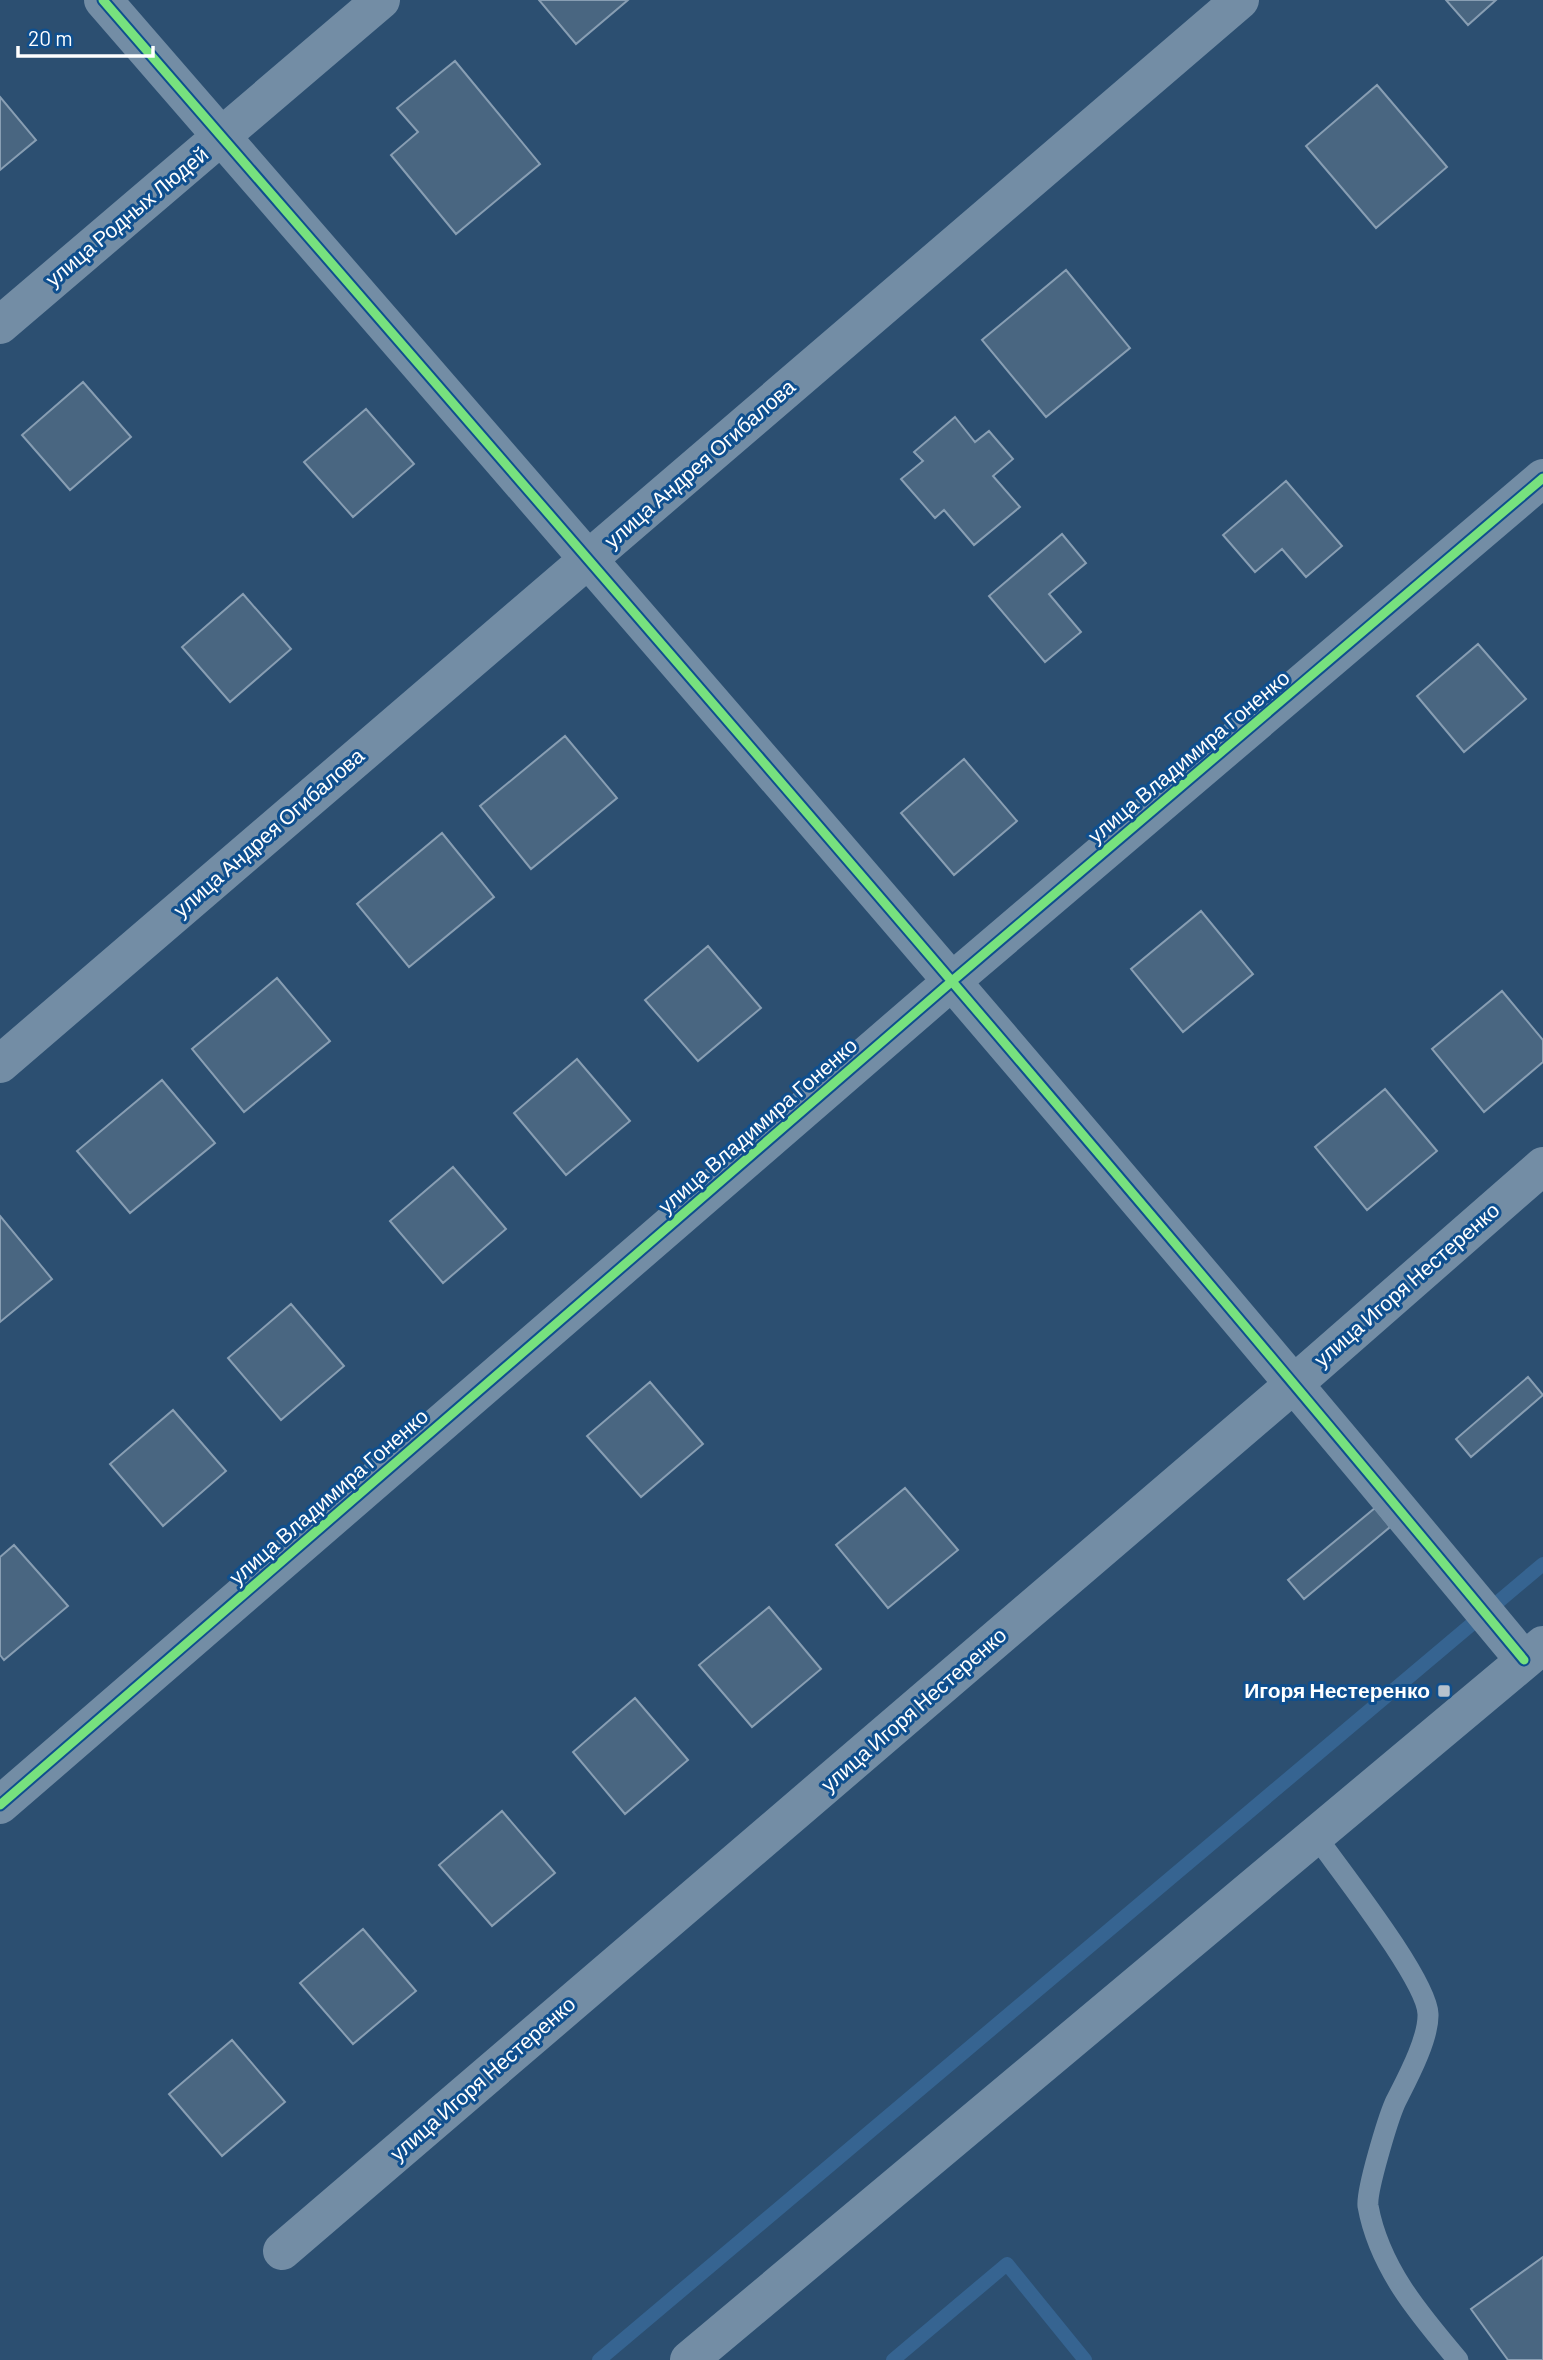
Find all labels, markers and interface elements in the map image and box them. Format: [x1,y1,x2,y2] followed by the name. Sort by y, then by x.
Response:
[18,14,152,58] scale bar
[28,25,73,50] text: 20 m
[40,141,212,291] street label: улица Родных Людей
[599,373,800,552] street label: улица Андрея Огибалова
[1082,664,1294,847] street label: улица Владимира Гоненко
[168,742,369,921] street label: улица Андрея Огибалова
[653,1032,862,1218] street label: улица Владимира Гоненко
[1308,1197,1504,1371] street label: улица Игоря Нестеренко
[224,1403,433,1589] street label: улица Владимира Гоненко
[815,1622,1011,1796] street label: улица Игоря Нестеренко
[1244,1677,1430,1702] place label: Игоря Нестеренко
[1436,1683,1452,1699] marker: Игоря Нестеренко
[384,1991,580,2165] street label: улица Игоря Нестеренко

